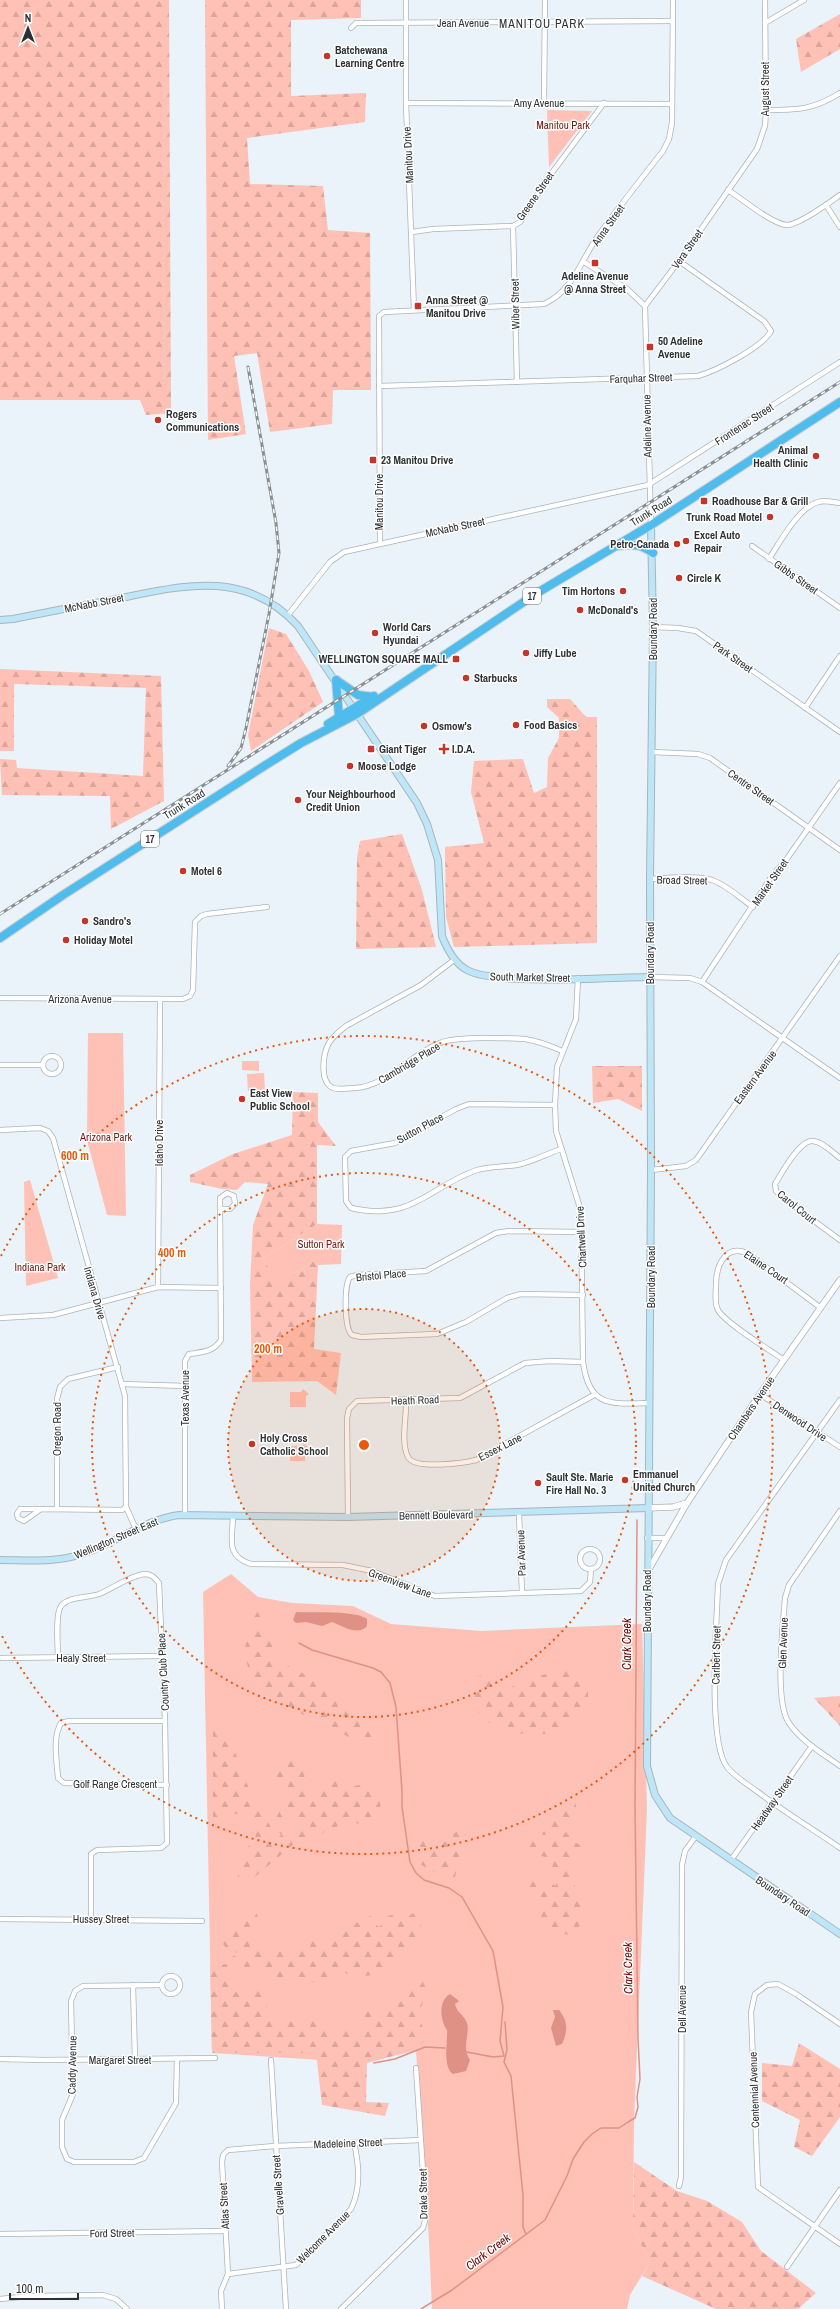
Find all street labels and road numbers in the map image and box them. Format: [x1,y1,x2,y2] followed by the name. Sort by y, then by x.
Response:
[437,16,489,30] street label: Jean Avenue
[758,61,772,117] street label: August Street
[513,96,564,110] street label: Amy Avenue
[400,126,416,184] street label: Manitou Drive
[513,168,557,223] street label: Greene Street
[588,201,628,249] street label: Anna Street
[668,226,706,272] street label: Vera Street
[508,278,522,329] street label: Wiber Street
[609,370,673,386] street label: Farquhar Street
[639,394,655,459] street label: Adeline Avenue
[712,400,776,448] street label: Frontenac Street
[372,474,386,530] street label: Manitou Drive
[627,493,675,529] street label: Trunk Road
[424,514,486,540] street label: McNabb Street
[771,557,821,598] street label: Gibbs Street
[523,588,541,604] road number: 17
[63,590,125,616] street label: McNabb Street
[646,598,660,660] street label: Boundary Road
[711,638,756,676] street label: Park Street
[725,766,777,808] street label: Centre Street
[160,786,208,822] street label: Trunk Road
[141,831,159,847] road number: 17
[749,855,792,908] street label: Market Street
[657,873,708,887] street label: Broad Street
[643,922,657,984] street label: Boundary Road
[490,969,571,985] street label: South Market Street
[47,992,112,1006] street label: Arizona Avenue
[376,1039,442,1087] street label: Cambridge Place
[731,1047,779,1107] street label: Eastern Avenue
[394,1109,446,1147] street label: Sutton Place
[152,1120,166,1166] street label: Idaho Drive
[775,1187,820,1227] street label: Carol Court
[572,1206,590,1268] street label: Chartwell Drive
[644,1246,658,1308] street label: Boundary Road
[741,1247,791,1287] street label: Elaine Court
[81,1265,109,1321] street label: Indiana Drive
[355,1266,407,1284] street label: Bristol Place
[178,1370,192,1426] street label: Texas Avenue
[724,1373,778,1443] street label: Chambers Avenue
[391,1392,439,1408] street label: Heath Road
[770,1398,830,1444] street label: Denwood Drive
[50,1402,64,1456] street label: Oregon Road
[476,1430,524,1464] street label: Essex Lane
[399,1507,473,1523] street label: Bennett Boulevard
[72,1514,160,1562] street label: Wellington Street East
[513,1530,529,1576] street label: Par Avenue
[367,1565,433,1601] street label: Greenview Lane
[640,1570,654,1632] street label: Boundary Road
[775,1617,791,1669] street label: Glen Avenue
[708,1625,724,1684] street label: Carlbert Street
[154,1633,172,1711] street label: Country Club Place
[56,1651,106,1665] street label: Healy Street
[748,1772,796,1833] street label: Headway Street
[73,1777,158,1791] street label: Golf Range Crescent
[753,1873,813,1919] street label: Boundary Road
[73,1912,130,1926] street label: Hussey Street
[675,1985,689,2033] street label: Dell Avenue
[64,2036,80,2094] street label: Caddy Avenue
[746,2052,762,2128] street label: Centennial Avenue
[89,2053,152,2067] street label: Margaret Street
[313,2135,383,2151] street label: Madeleine Street
[269,2154,287,2216] street label: Gravelle Street
[416,2168,430,2219] street label: Drake Street
[216,2182,232,2231] street label: Atlas Street
[293,2207,353,2267] street label: Welcome Avenue
[90,2226,135,2240] street label: Ford Street

